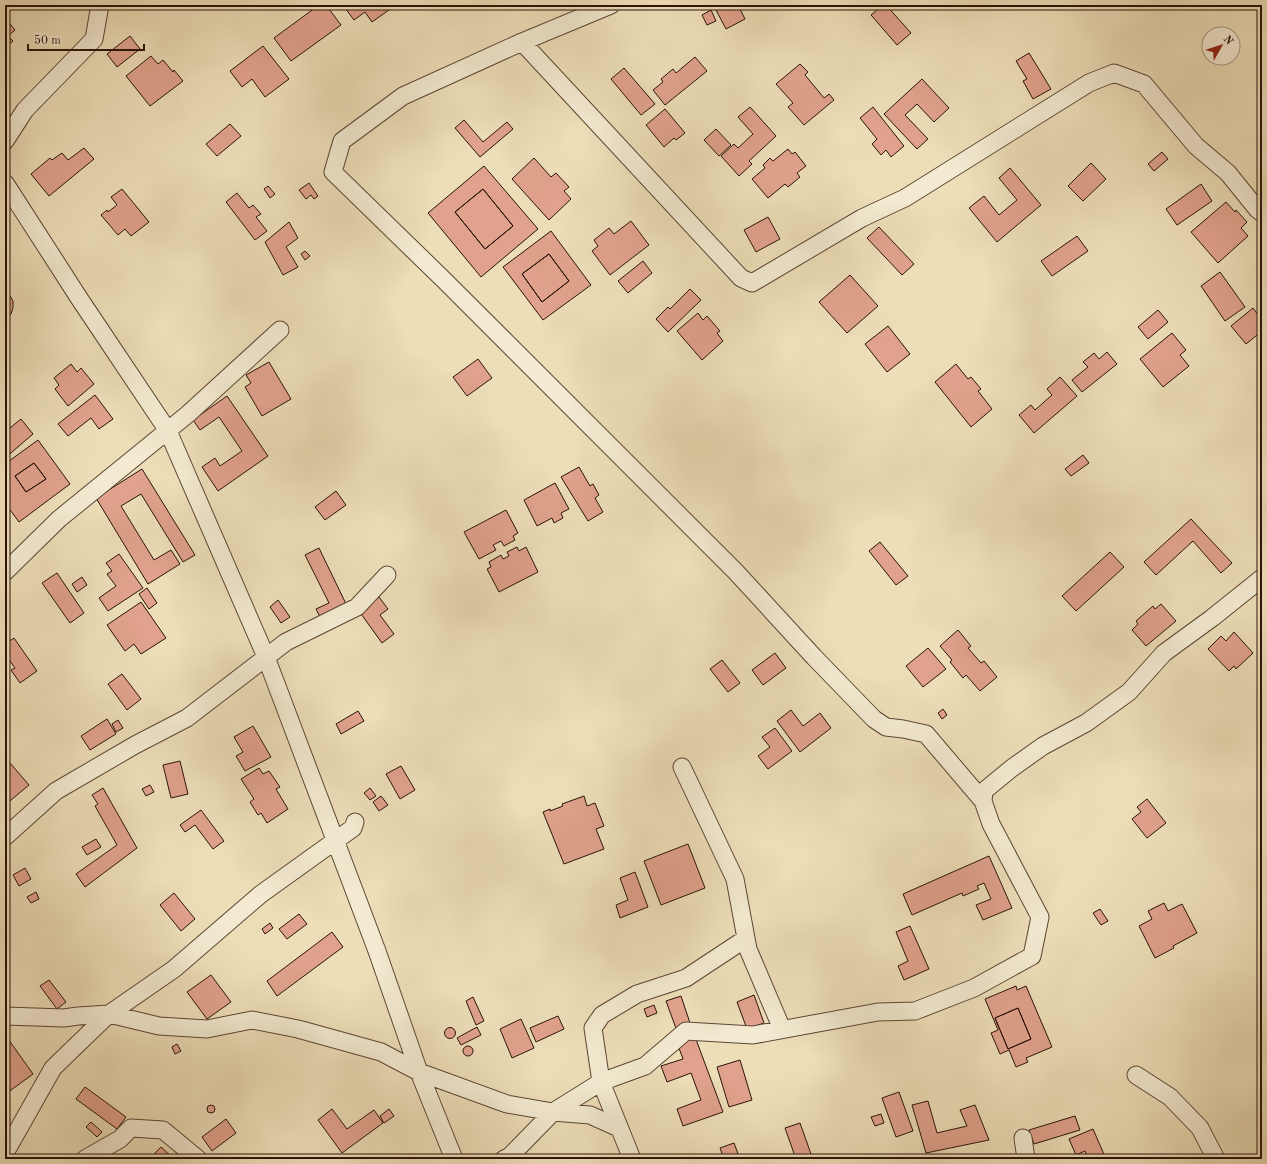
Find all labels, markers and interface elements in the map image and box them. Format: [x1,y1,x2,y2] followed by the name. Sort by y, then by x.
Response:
[28,26,144,52] scale bar
[1201,26,1241,66] north arrow
[34,34,61,47] text: 50 m
[1221,34,1235,48] text: N

